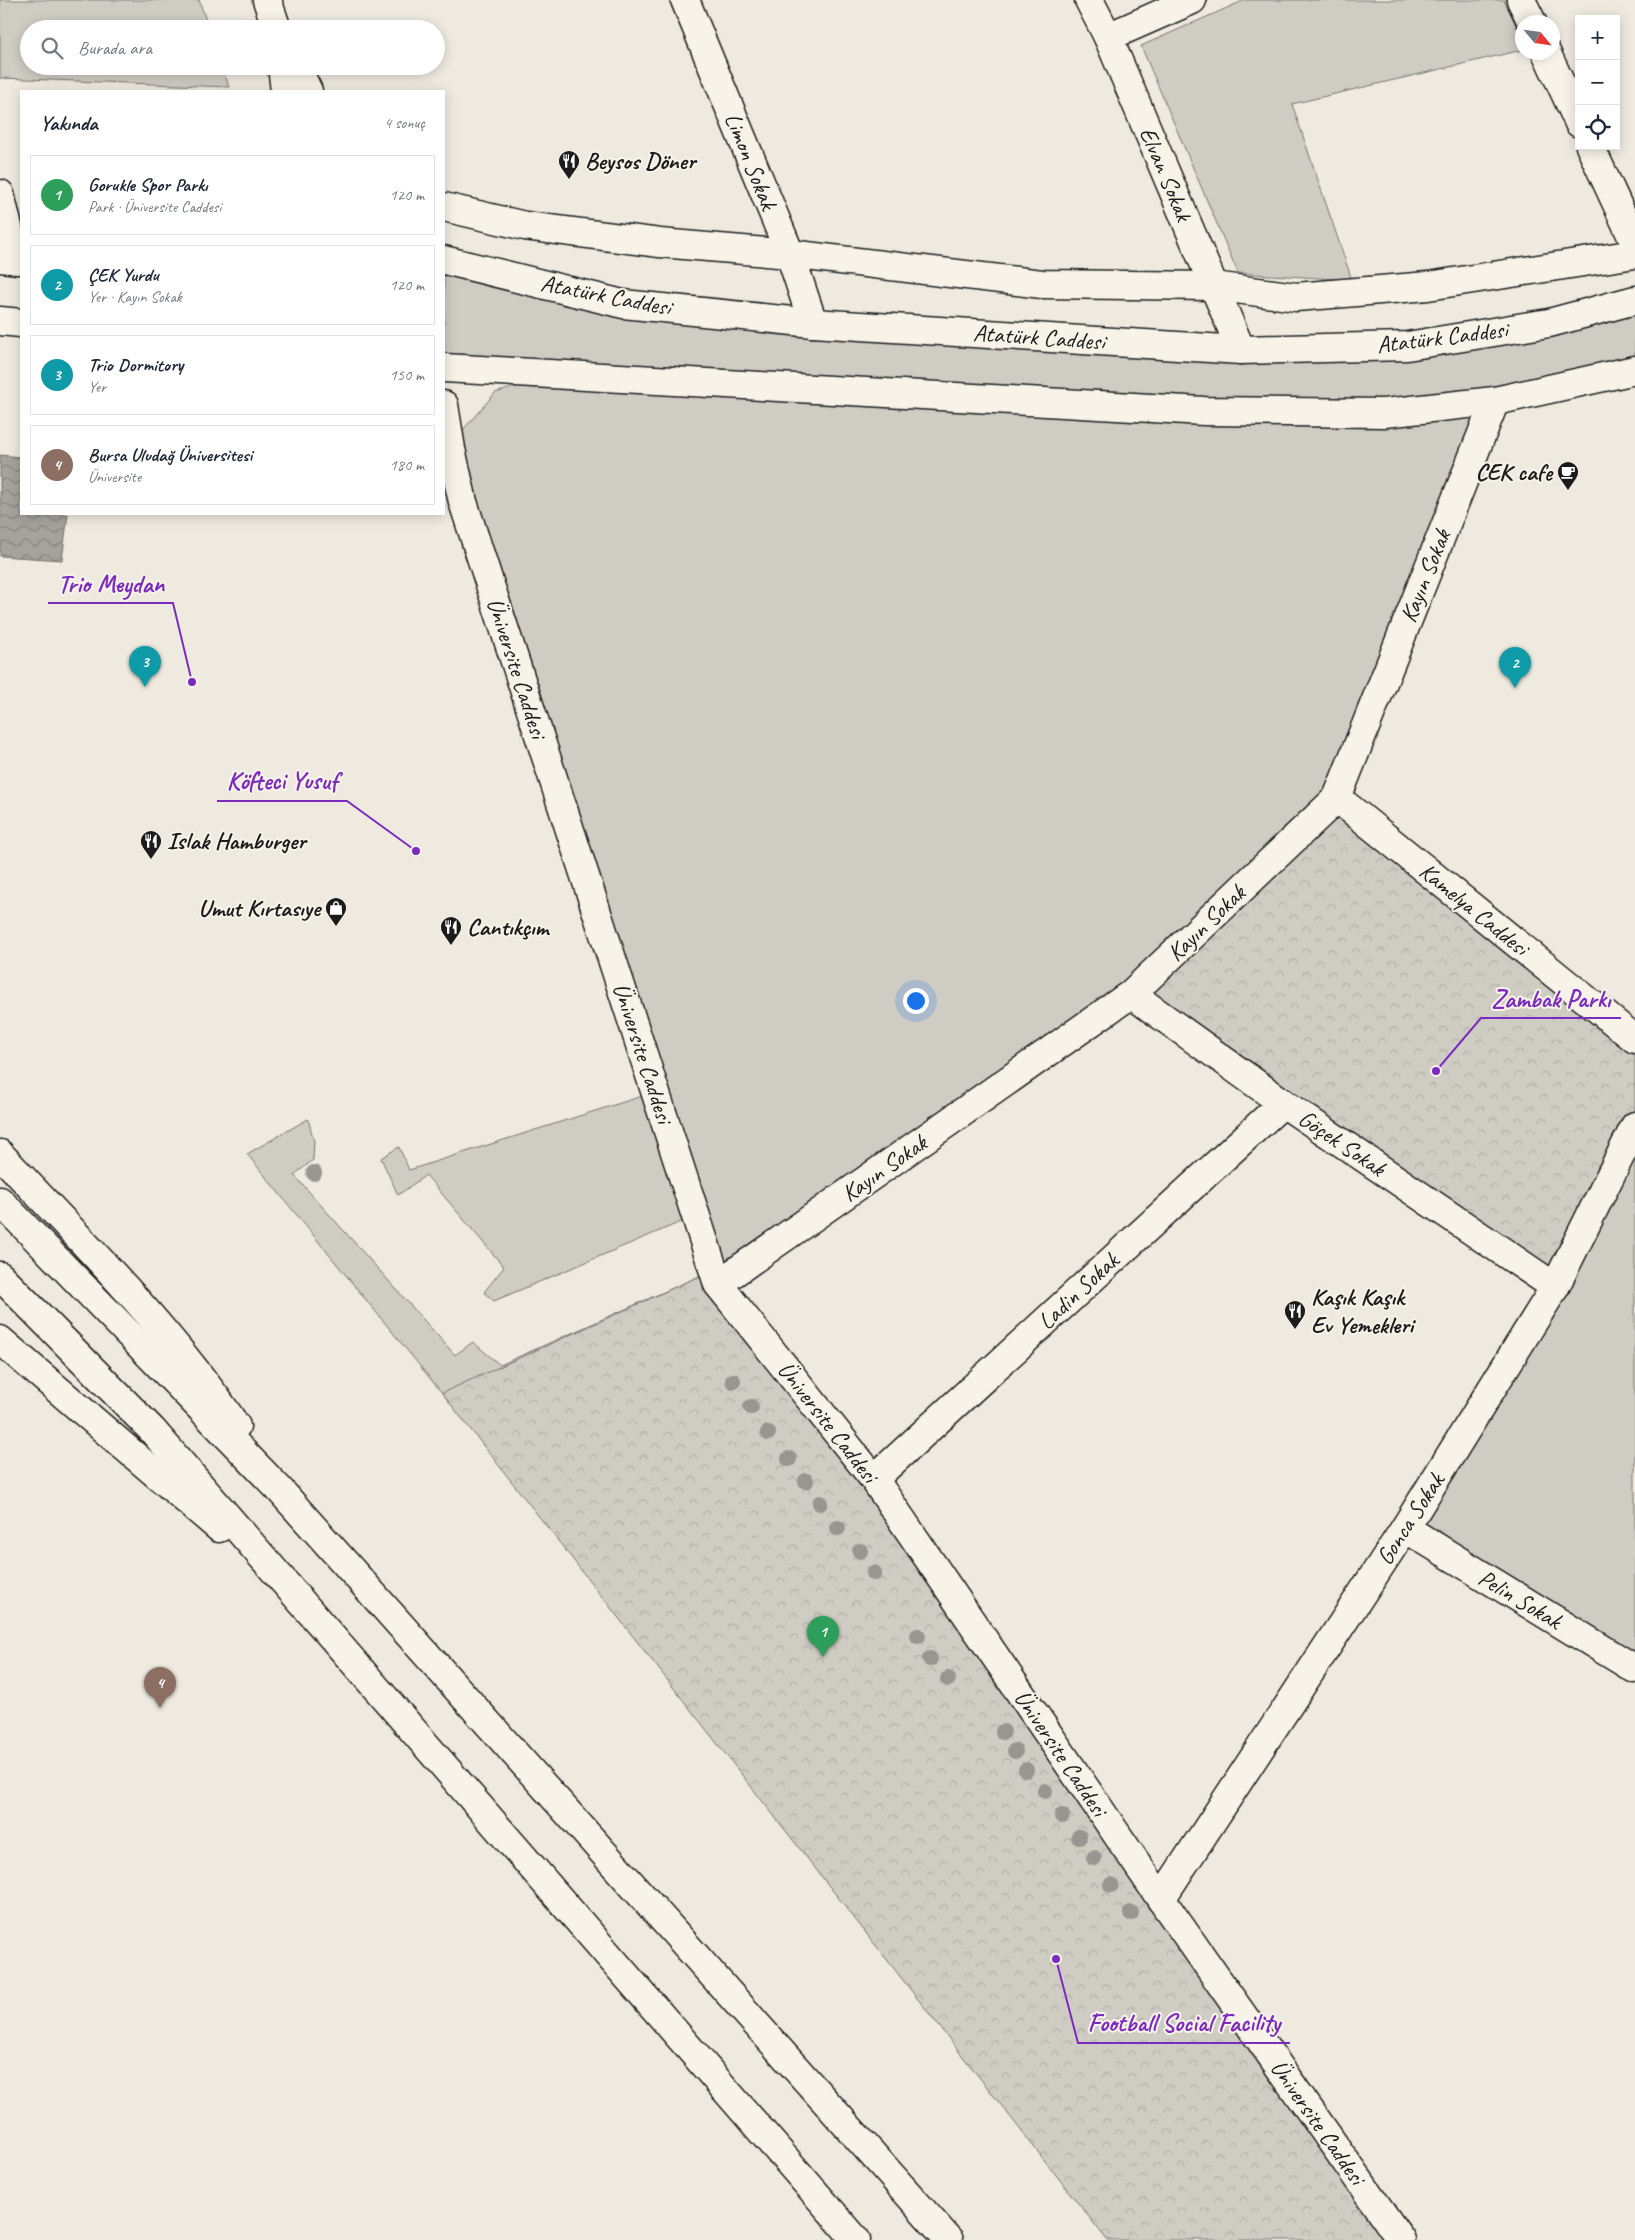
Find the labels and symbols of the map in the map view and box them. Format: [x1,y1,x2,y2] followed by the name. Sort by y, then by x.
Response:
[1515,15,1560,60] north arrow
[718,108,785,216] street label: Limon Sokak
[1133,122,1200,228] street label: Elvan Sokak
[585,146,698,176] place label: Beysos Döner
[557,149,581,180] restaurant icon: Beysos Döner
[539,268,677,323] street label: Atatürk Caddesi
[1375,314,1513,360] street label: Atatürk Caddesi
[972,317,1109,357] street label: Atatürk Caddesi
[1475,457,1554,487] place label: CEK cafe
[1556,460,1580,491] cafe icon: CEK cafe
[1393,523,1458,627] street label: Kayın Sokak
[48,563,173,603] callout: Trio Meydan
[58,568,166,600] text: Trio Meydan
[480,594,555,744] street label: Üniversite Caddesi
[129,646,161,687] pin: 3
[1499,647,1531,688] pin: 2
[217,761,347,801] callout: Köfteci Yusuf
[227,765,344,797] text: Köfteci Yusuf
[167,826,308,856] place label: Islak Hamburger
[139,829,163,860] restaurant icon: Islak Hamburger
[1413,856,1537,964] street label: Kamelya Caddesi
[1161,877,1253,968] street label: Kayın Sokak
[198,893,322,923] place label: Umut Kırtasıye
[324,896,348,927] shop icon: Umut Kırtasıye
[467,912,551,942] place label: Cantıkçım
[439,915,463,946] restaurant icon: Cantıkçım
[1481,978,1621,1018] callout: Zambak Parkı
[606,979,681,1129] street label: Üniversite Caddesi
[1492,983,1612,1015] text: Zambak Parkı
[903,988,929,1014] your location
[1293,1103,1393,1184] street label: Göçek Sokak
[836,1127,934,1208] street label: Kayın Sokak
[1031,1245,1126,1336] street label: Ladin Sokak
[1311,1282,1417,1340] place label: Kaşık Kaşık Ev Yemekleri
[1283,1299,1307,1330] restaurant icon: Kaşık Kaşık Ev Yemekleri
[771,1355,886,1491] street label: Üniversite Caddesi
[1369,1466,1452,1570] street label: Gonca Sokak
[1473,1562,1569,1637] street label: Pelin Sokak
[807,1616,839,1657] pin: 1
[144,1667,176,1708] pin: 4
[1008,1684,1116,1824] street label: Üniversite Caddesi
[1078,2003,1290,2043] callout: Football Social Facility
[1088,2007,1283,2039] text: Football Social Facility
[1264,2054,1374,2192] street label: Üniversite Caddesi

